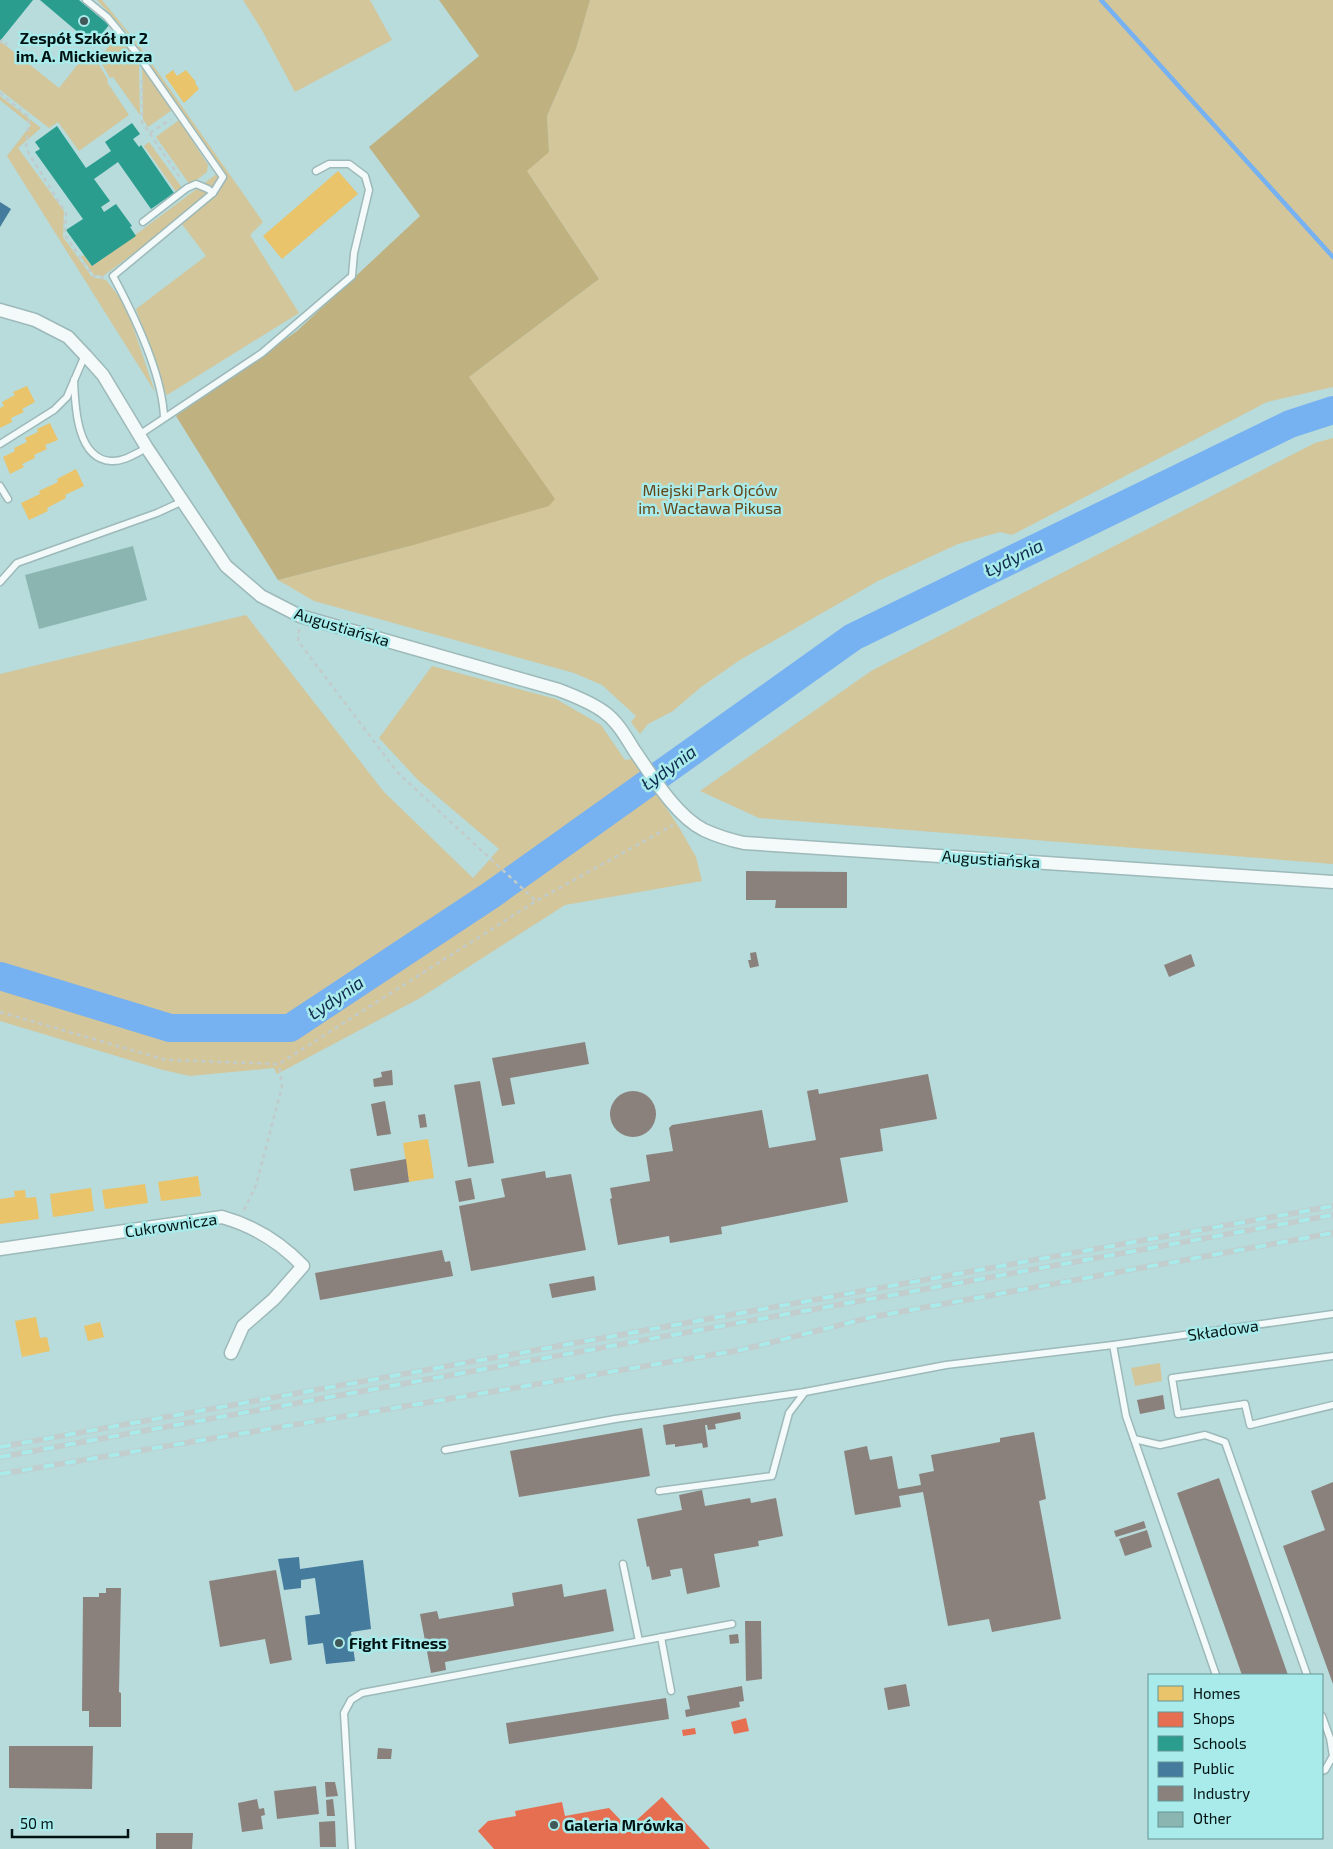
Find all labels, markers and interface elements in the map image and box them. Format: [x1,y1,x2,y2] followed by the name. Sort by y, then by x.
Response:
[78,15,90,27] marker: Zespół Szkół nr 2 im. A. Mickiewicza
[16,28,152,65] place label: Zespół Szkół nr 2 im. A. Mickiewicza
[638,480,782,517] park label: Miejski Park Ojców im. Wacława Pikusa
[980,533,1047,581] water label: Łydynia
[292,603,392,650] street label: Augustiańska
[637,740,700,795] water label: Łydynia
[941,846,1041,871] street label: Augustiańska
[303,970,368,1024] water label: Łydynia
[124,1209,218,1240] street label: Cukrownicza
[1186,1315,1260,1344] street label: Składowa
[349,1633,447,1652] place label: Fight Fitness
[333,1637,345,1649] marker: Fight Fitness
[1148,1674,1323,1839] legend
[1193,1684,1240,1702] text: Homes
[1193,1709,1235,1727] text: Shops
[1193,1734,1247,1752] text: Schools
[1193,1759,1234,1777] text: Public
[1193,1784,1250,1802] text: Industry
[12,1806,129,1838] scale bar
[1193,1809,1232,1827] text: Other
[20,1814,54,1832] text: 50 m
[564,1815,684,1834] place label: Galeria Mrówka
[548,1819,560,1831] marker: Galeria Mrówka

